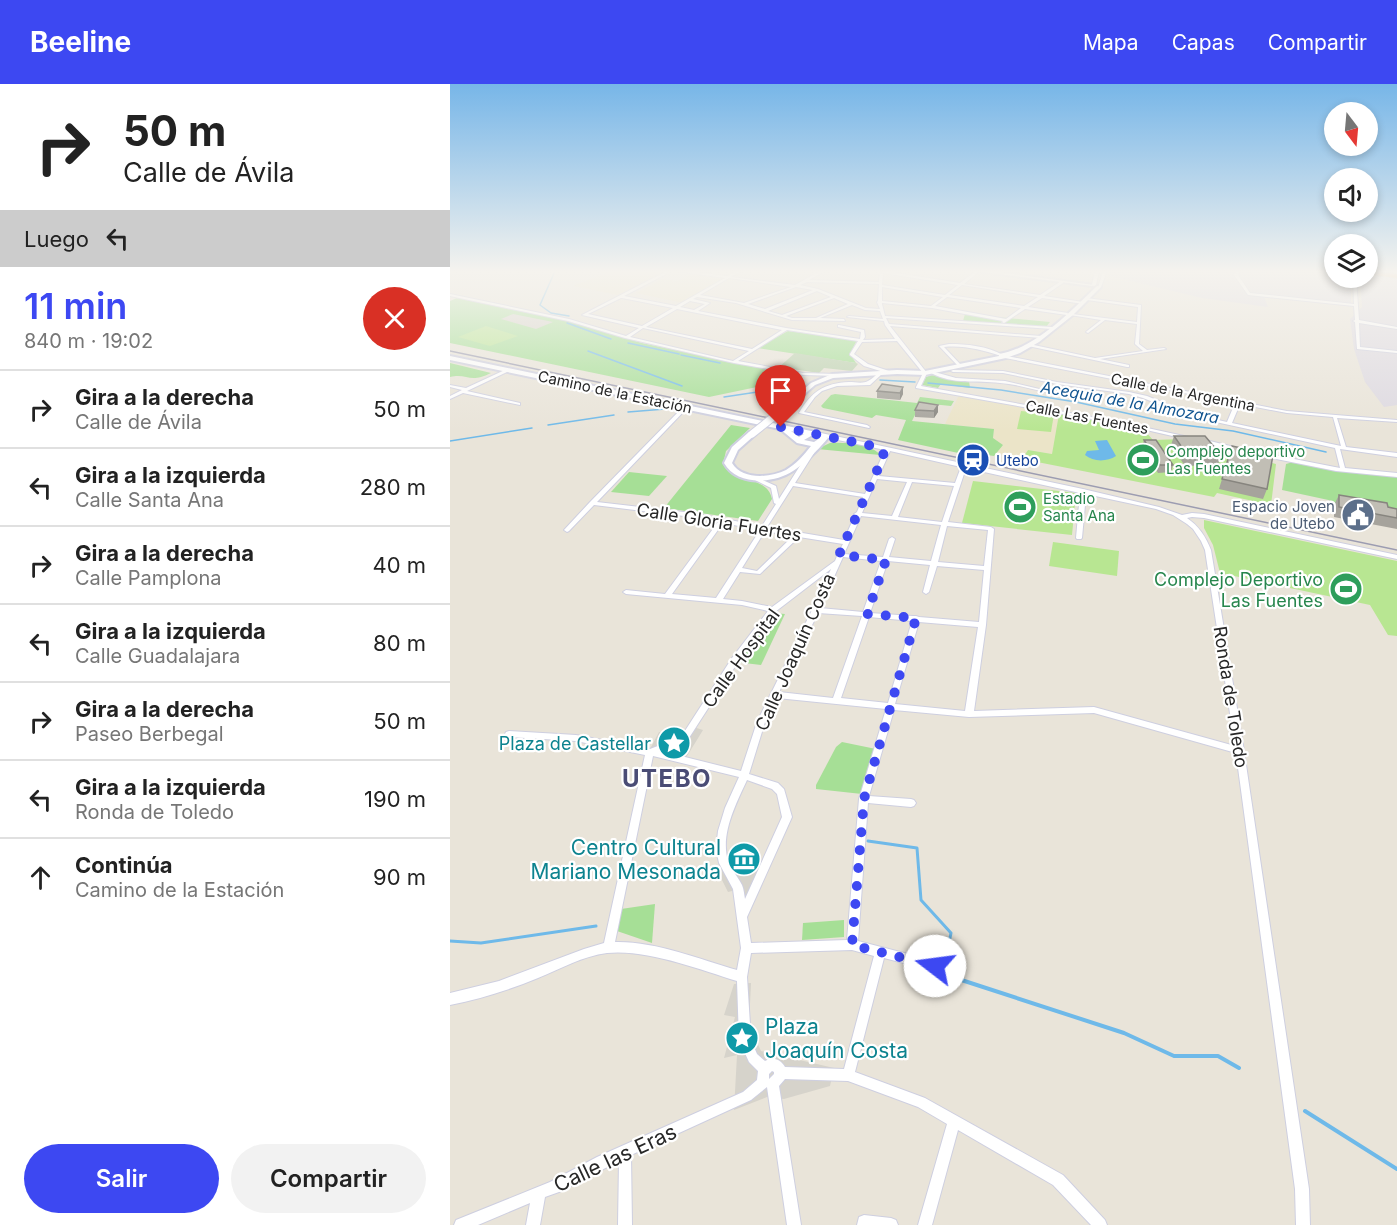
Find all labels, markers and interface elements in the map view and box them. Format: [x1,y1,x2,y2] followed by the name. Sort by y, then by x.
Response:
[30,25,131,59] text: Beeline
[1083,30,1139,55] text: Mapa
[1172,30,1235,55] text: Capas
[1268,30,1367,55] text: Compartir
[1324,102,1378,156] north arrow
[1324,102,1378,288] map controls
[123,105,226,156] text: 50 m
[24,108,102,186] icon: right
[123,156,294,189] text: Calle de Ávila
[1324,168,1378,222] button: sound
[101,222,134,255] icon: left
[24,226,89,252] text: Luego
[1324,234,1378,288] button: layers
[24,284,127,328] text: 11 min
[363,287,426,350] button: close
[24,329,153,353] text: 840 m · 19:02
[755,365,806,427] pin
[536,366,694,418] street label: Camino de la Estación
[1109,369,1257,415] street label: Calle de la Argentina
[764,374,797,407] icon: arrive
[1038,376,1221,428] water label: Acequia de la Almozara
[75,384,254,410] text: Gira a la derecha
[24,393,57,426] icon: right
[373,396,426,422] text: 50 m
[1024,396,1150,438] street label: Calle Las Fuentes
[75,410,202,434] text: Calle de Ávila
[955,442,991,478] station icon: Utebo
[1125,442,1161,478] sports icon: Complejo deportivo Las Fuentes
[1166,442,1305,478] place label: Complejo deportivo Las Fuentes
[996,451,1039,470] place label: Utebo
[75,462,266,488] text: Gira a la izquierda
[24,471,57,504] icon: left
[360,474,426,500] text: 280 m
[75,488,224,512] text: Calle Santa Ana
[1002,489,1038,525] sports icon: Estadio Santa Ana
[1043,489,1115,525] place label: Estadio Santa Ana
[1232,497,1335,533] place label: Espacio Joven de Utebo
[1340,497,1376,533] public building icon: Espacio Joven de Utebo
[635,499,803,545] street label: Calle Gloria Fuertes
[75,540,254,566] text: Gira a la derecha
[24,549,57,582] icon: right
[372,552,426,578] text: 40 m
[75,566,221,590] text: Calle Pamplona
[1154,569,1323,611] place label: Complejo Deportivo Las Fuentes
[751,570,839,734] street label: Calle Joaquín Costa
[1328,571,1364,607] sports icon: Complejo Deportivo Las Fuentes
[698,604,784,712] street label: Calle Hospital
[75,618,266,644] text: Gira a la izquierda
[1209,625,1253,769] street label: Ronda de Toledo
[24,627,57,660] icon: left
[373,630,426,656] text: 80 m
[75,644,240,668] text: Calle Guadalajara
[75,696,254,722] text: Gira a la derecha
[24,705,57,738] icon: right
[373,708,426,734] text: 50 m
[75,722,224,746] text: Paseo Berbegal
[656,725,692,761] place icon: Plaza de Castellar
[499,733,651,754] place label: Plaza de Castellar
[622,764,712,793] district label: UTEBO
[75,774,266,800] text: Gira a la izquierda
[24,783,57,816] icon: left
[364,786,426,812] text: 190 m
[75,800,234,824] text: Ronda de Toledo
[530,835,721,884] place label: Centro Cultural Mariano Mesonada
[726,841,762,877] museum icon: Centro Cultural Mariano Mesonada
[75,852,173,878] text: Continúa
[24,861,57,894] icon: ahead
[373,864,426,890] text: 90 m
[75,878,284,902] text: Camino de la Estación
[903,934,967,998] position arrow
[765,1014,908,1063] place label: Plaza Joaquín Costa
[724,1020,760,1056] place icon: Plaza Joaquín Costa
[550,1119,680,1197] street label: Calle las Eras
[24,1144,219,1213] button: Salir
[231,1144,426,1213] button: Compartir

